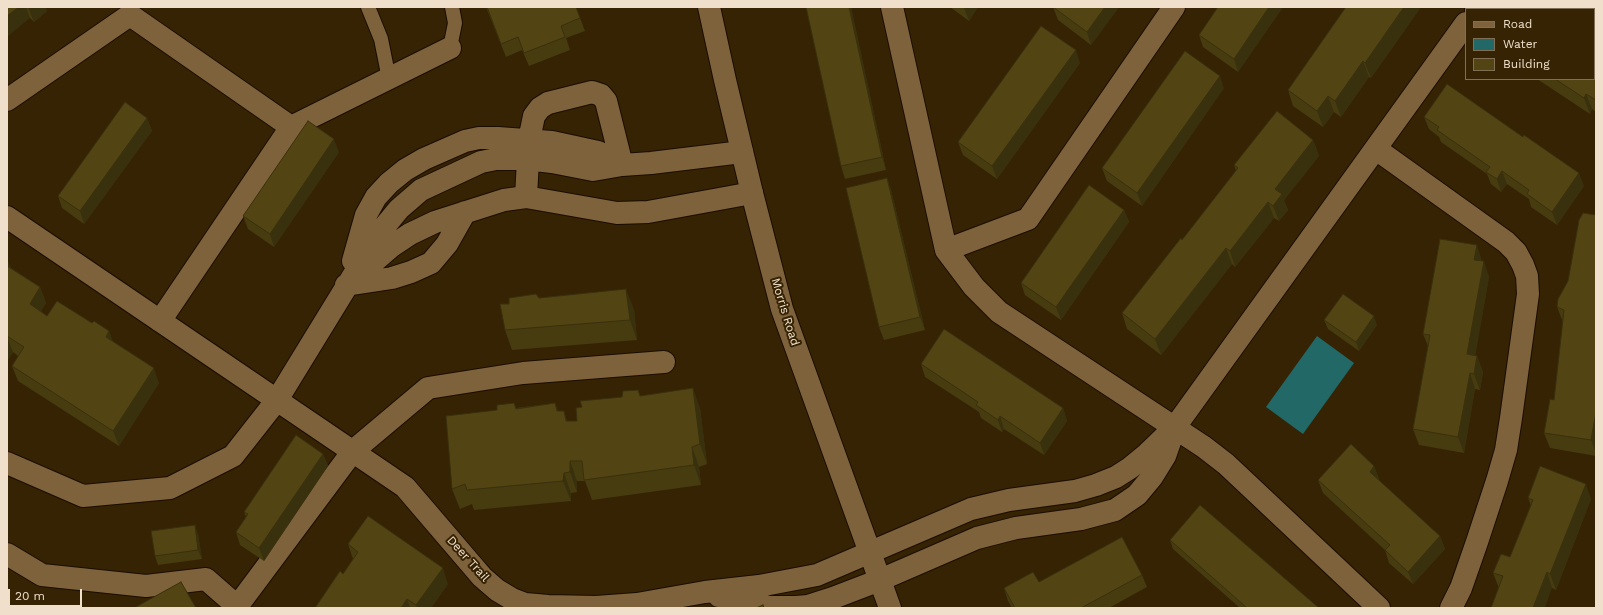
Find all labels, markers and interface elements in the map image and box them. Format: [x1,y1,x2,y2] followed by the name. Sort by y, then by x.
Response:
[1465,8,1595,80] legend
[1503,17,1532,31] text: Road
[1503,37,1537,51] text: Water
[1503,57,1550,71] text: Building
[768,276,802,348] street label: Morris Road
[444,533,492,585] street label: Deer Trail
[10,581,84,607] scale bar
[15,589,45,603] text: 20 m

